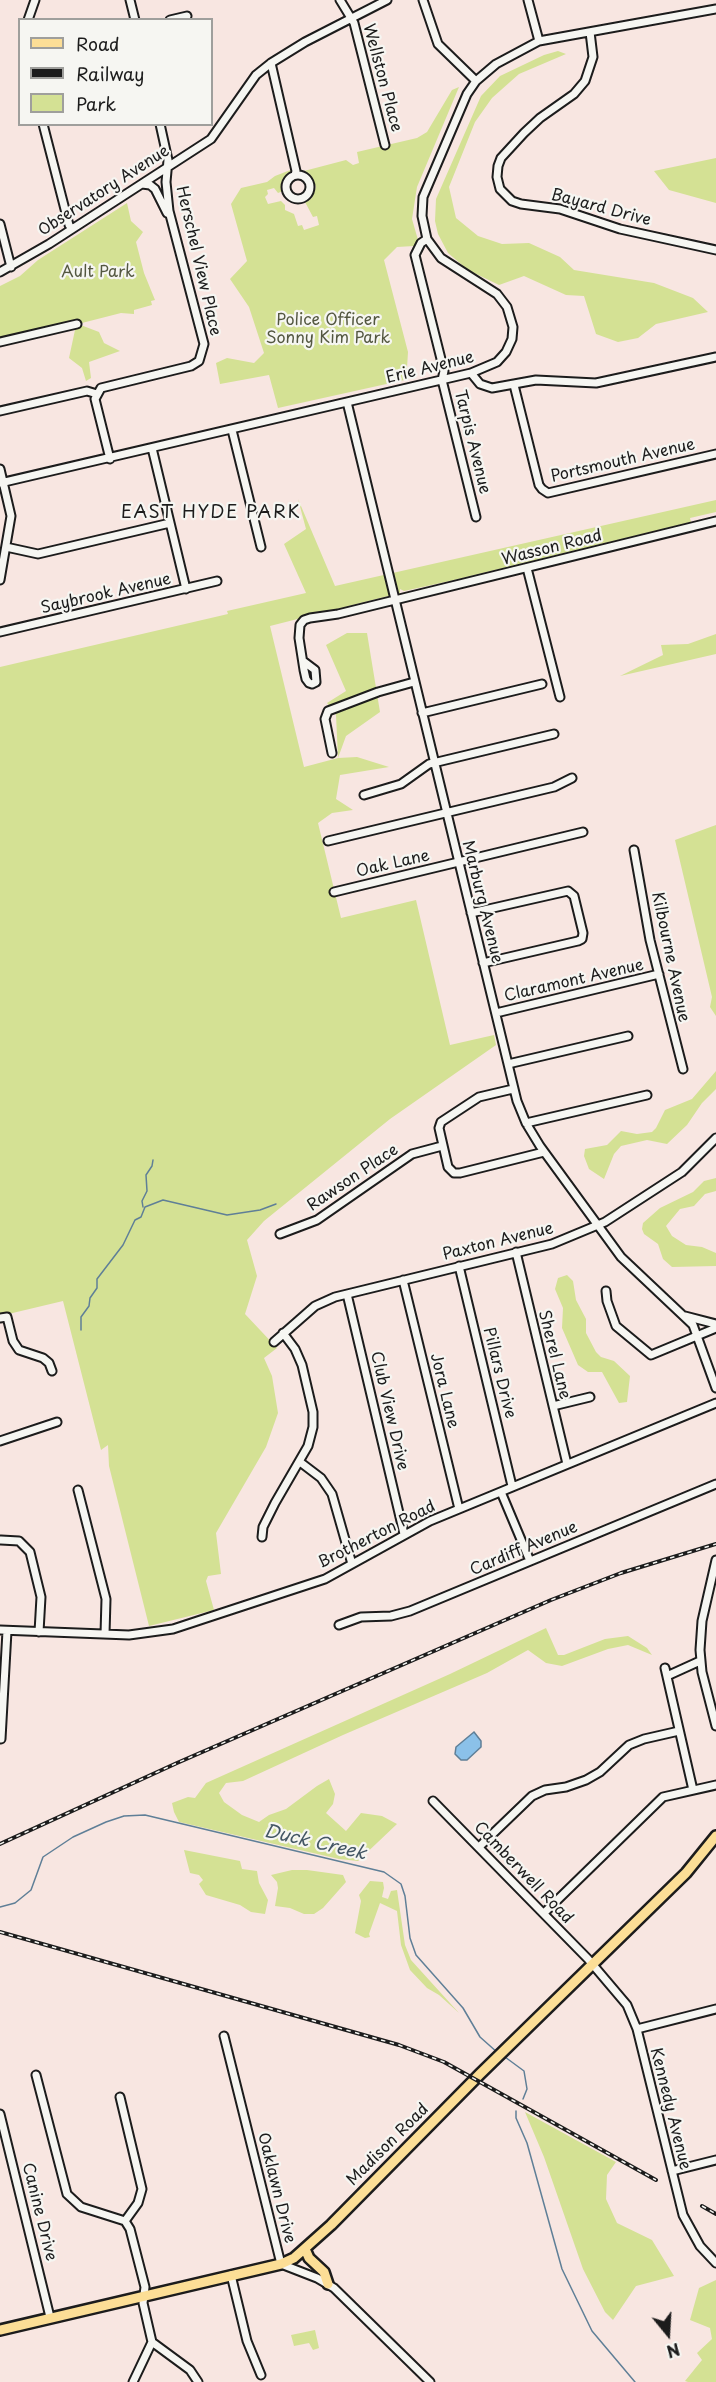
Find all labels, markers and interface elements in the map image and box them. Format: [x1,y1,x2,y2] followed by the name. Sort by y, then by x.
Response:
[18,18,213,126] legend
[358,22,406,134] street label: Wellston Place
[76,30,120,57] text: Road
[76,60,144,87] text: Railway
[76,90,116,117] text: Park
[35,141,173,241] street label: Observatory Avenue
[171,184,225,338] street label: Herschel View Place
[549,185,653,231] street label: Bayard Drive
[61,263,135,283] park label: Ault Park
[266,311,390,349] park label: Police Officer Sonny Kim Park
[384,348,476,388] street label: Erie Avenue
[450,388,494,496] street label: Tarpis Avenue
[549,435,697,487] street label: Portsmouth Avenue
[120,502,302,524] district label: EAST HYDE PARK
[500,526,604,570] street label: Wasson Road
[39,570,173,618] street label: Saybrook Avenue
[457,839,507,965] street label: Marburg Avenue
[354,846,432,882] street label: Oak Lane
[647,890,693,1024] street label: Kilbourne Avenue
[502,956,646,1006] street label: Claramont Avenue
[304,1141,402,1215] street label: Rawson Place
[441,1219,555,1265] street label: Paxton Avenue
[534,1308,574,1402] street label: Sherel Lane
[478,1325,520,1421] street label: Pillars Drive
[366,1350,412,1472] street label: Club View Drive
[425,1351,463,1431] street label: Jora Lane
[315,1497,439,1573] street label: Brotherton Road
[467,1518,581,1580] street label: Cardiff Avenue
[469,1818,577,1928] street label: Camberwell Road
[262,1821,368,1865] water label: Duck Creek
[646,2046,694,2172] street label: Kennedy Avenue
[343,2100,433,2190] street label: Madison Road
[253,2131,299,2245] street label: Oaklawn Drive
[18,2161,60,2263] street label: Canine Drive
[638,2304,698,2364] north arrow
[664,2338,683,2364] text: N

